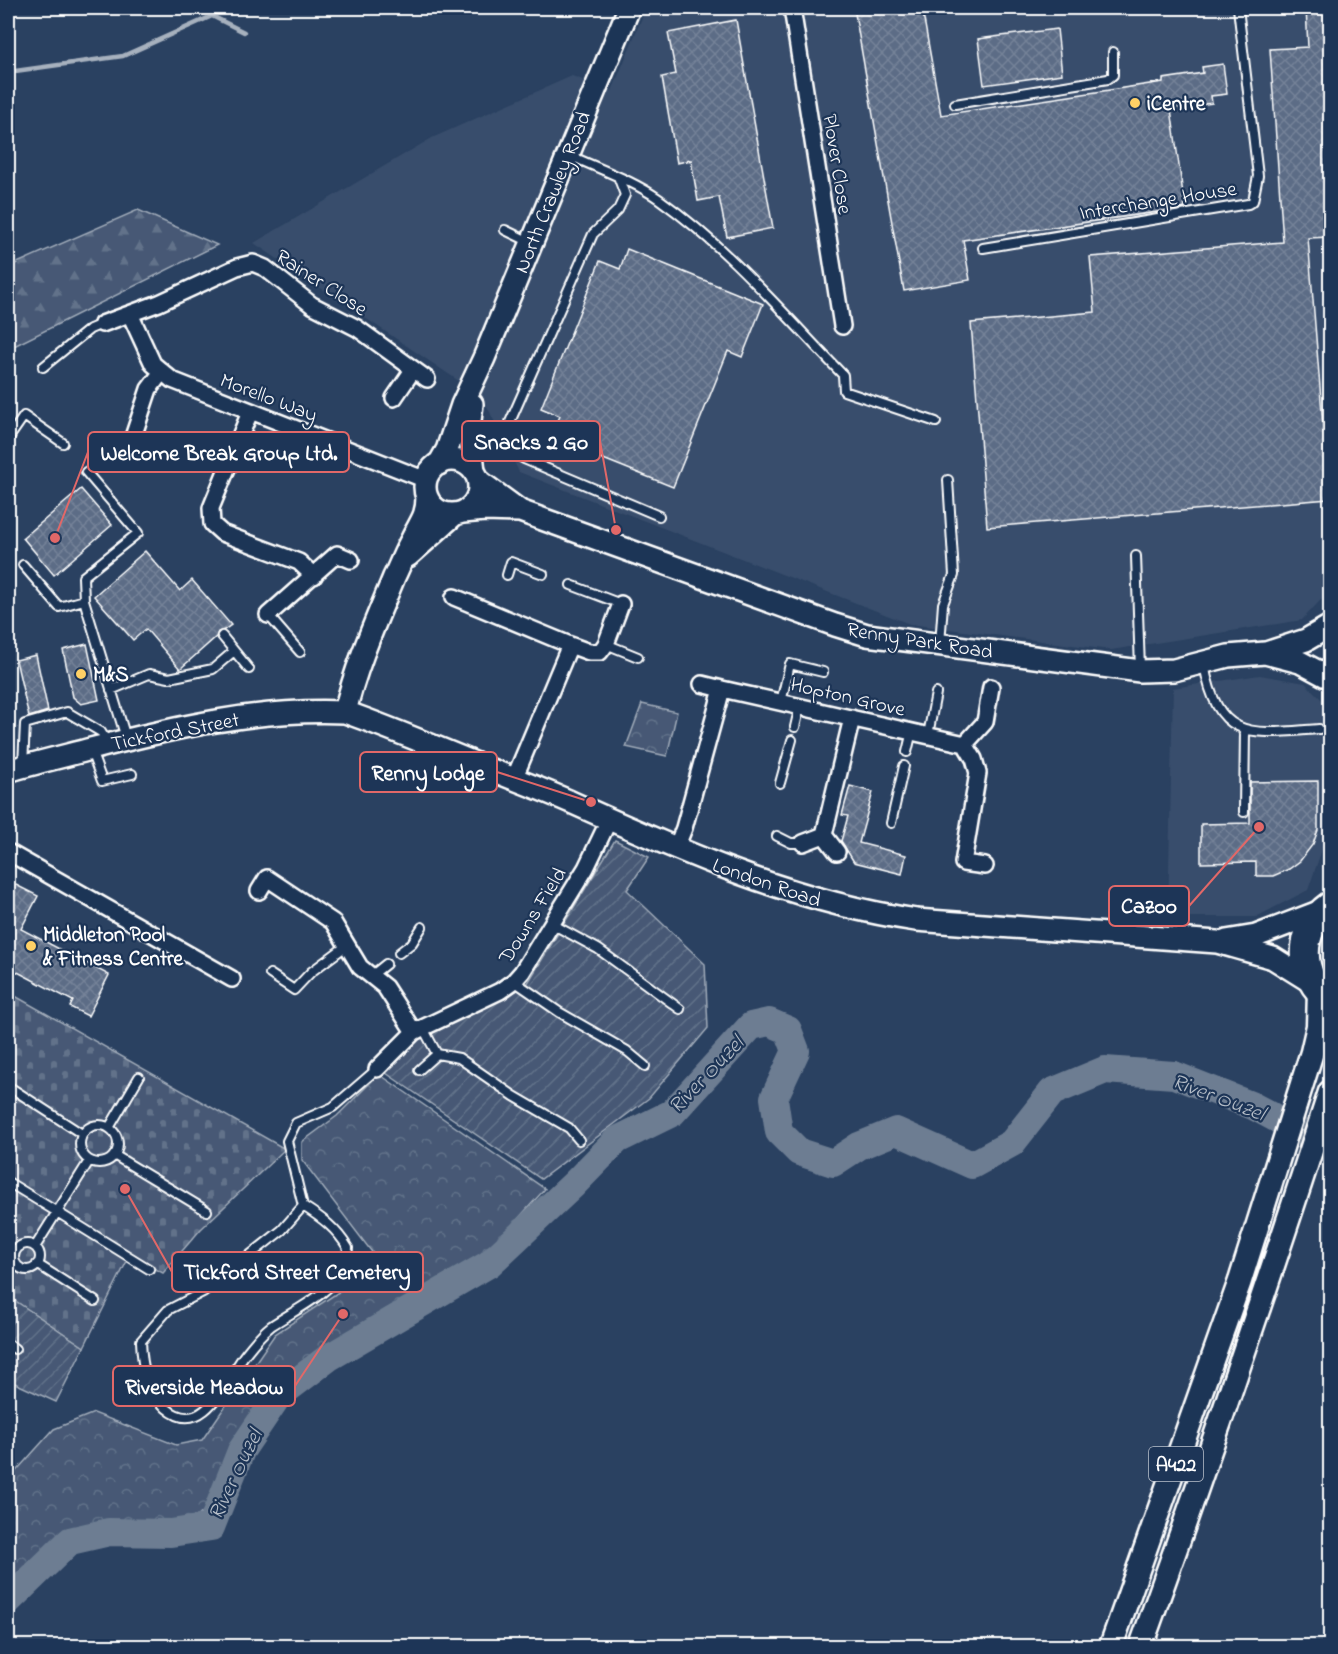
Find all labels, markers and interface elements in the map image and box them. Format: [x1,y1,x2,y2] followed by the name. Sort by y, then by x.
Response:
[1147,90,1206,120] place label: iCentre
[1128,96,1142,110] marker: iCentre
[508,107,602,279] street label: North Crawley Road
[813,112,859,217] street label: Plover Close
[1078,175,1240,231] street label: Interchange House
[269,243,373,325] street label: Rainer Close
[215,367,321,433] street label: Morello Way
[462,421,600,461] callout: Snacks 2 Go
[474,428,588,460] text: Snacks 2 Go
[88,432,349,472] callout: Welcome Break Group Ltd.
[100,439,338,471] text: Welcome Break Group Ltd.
[844,616,995,670] street label: Renny Park Road
[93,661,129,691] place label: M&S
[74,667,88,681] marker: M&S
[787,670,908,726] street label: Hopton Grove
[109,706,242,760] street label: Tickford Street
[360,752,497,792] callout: Renny Lodge
[371,759,486,792] text: Renny Lodge
[708,851,825,917] street label: London Road
[492,862,575,971] street label: Downs Field
[1109,886,1189,926] callout: Cazoo
[1121,892,1177,924] text: Cazoo
[42,921,184,975] place label: Middleton Pool & Fitness Centre
[24,939,38,953] marker: Middleton Pool & Fitness Centre
[662,1028,754,1122] water label: River Ouzel
[1167,1066,1271,1132] water label: River Ouzel
[172,1252,423,1292] callout: Tickford Street Cemetery
[183,1258,411,1291] text: Tickford Street Cemetery
[113,1366,295,1406] callout: Riverside Meadow
[125,1373,283,1405] text: Riverside Meadow
[201,1423,273,1526] water label: River Ouzel
[1149,1447,1203,1481] road number: A422

